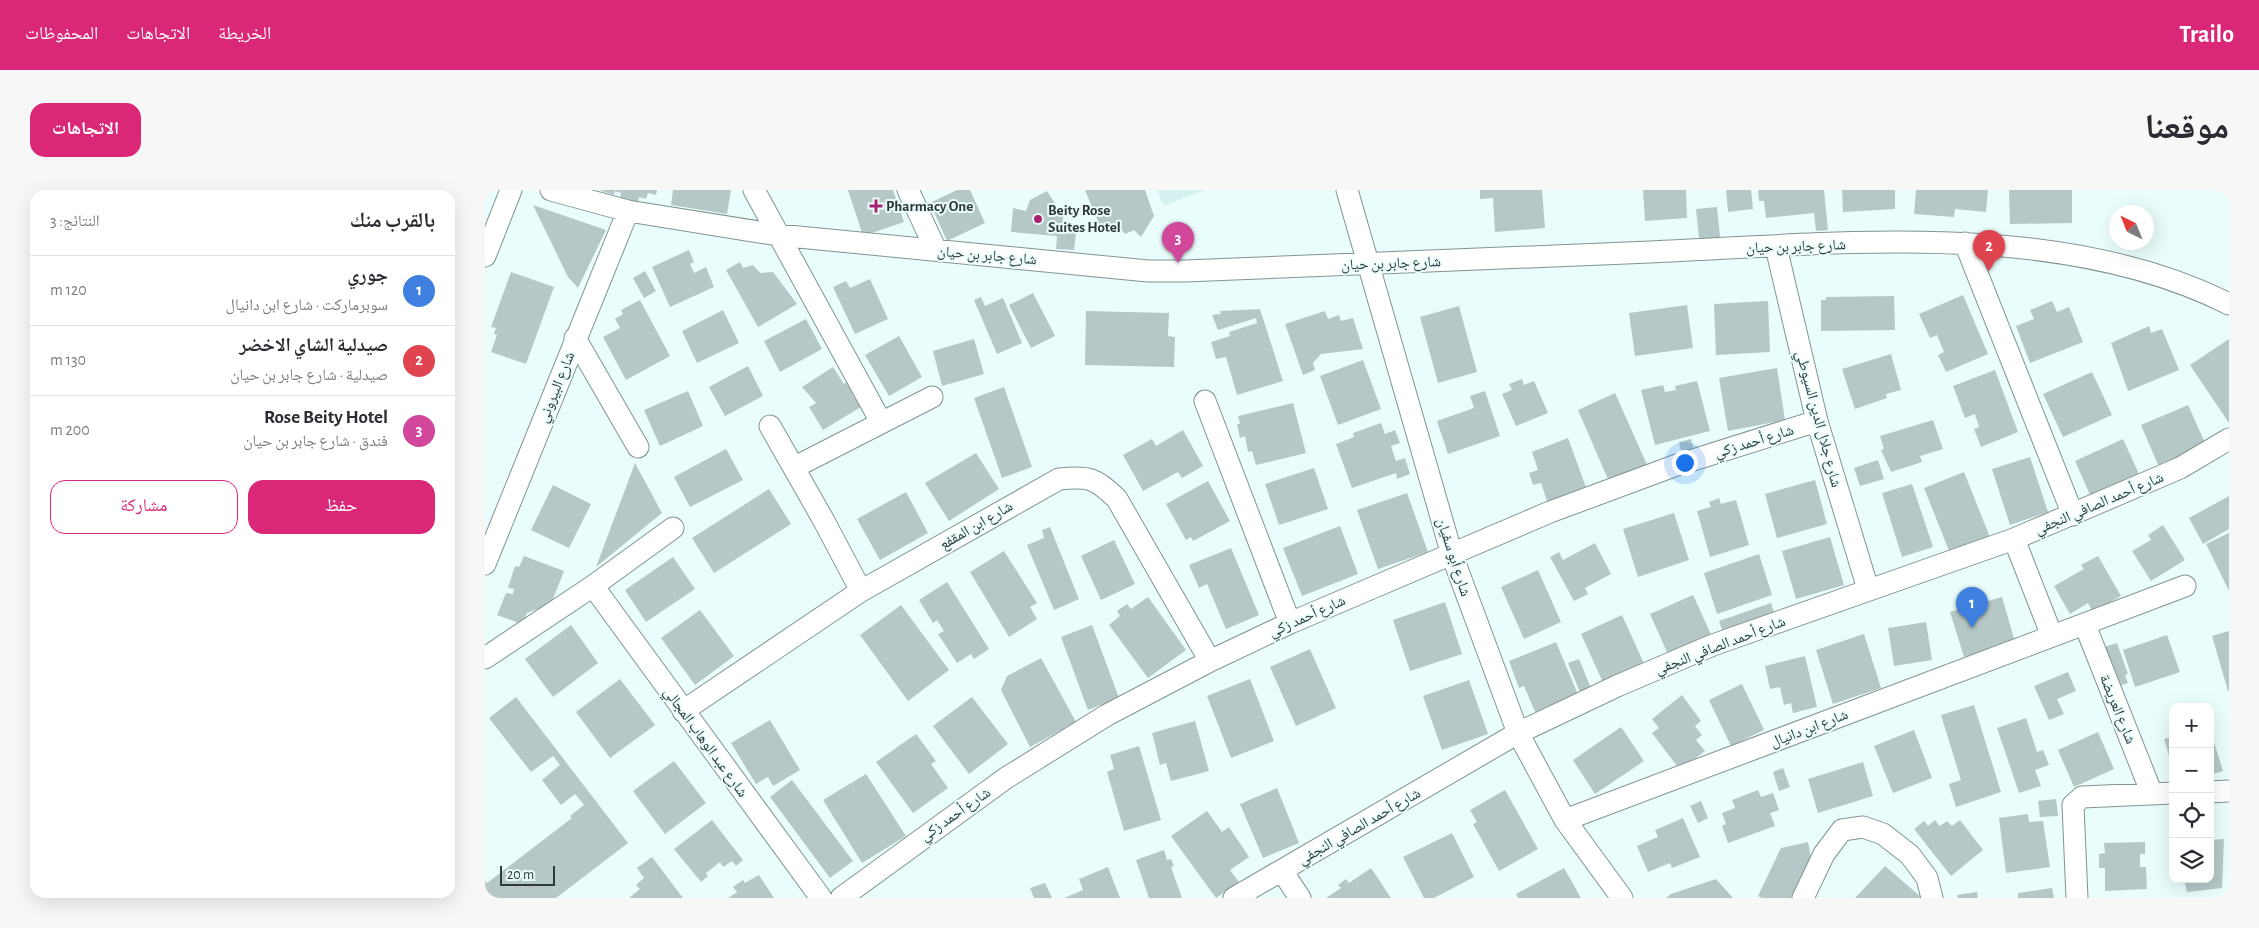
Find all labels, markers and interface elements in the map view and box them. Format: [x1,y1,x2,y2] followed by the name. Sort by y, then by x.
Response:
[2179,23,2234,47] text: Trailo
[25,25,98,43] text: المحفوظات
[126,25,190,43] text: الاتجاهات
[218,25,271,43] text: الخريطة
[30,103,141,157] button: الاتجاهات
[2144,110,2229,145] text: موقعنا
[886,199,973,214] place label: Pharmacy One
[870,200,882,212] marker: Pharmacy One
[1048,203,1121,235] place label: Beity Rose Suites Hotel
[2109,205,2154,250] north arrow
[350,210,435,231] text: بالقرب منك
[50,213,100,229] text: النتائج: 3
[1032,213,1044,225] marker: Beity Rose Suites Hotel
[1162,222,1194,263] pin: 3
[1973,230,2005,271] pin: 2
[1746,237,1846,258] street label: شارع جابر بن حيان
[936,244,1037,269] street label: شارع جابر بن حيان
[1341,254,1441,275] street label: شارع جابر بن حيان
[347,266,388,285] text: جوري
[50,282,87,298] text: 120 m
[416,282,422,298] text: 1
[226,297,388,313] text: سوبرماركت · شارع ابن دانيال
[239,336,388,355] text: صيدلية الشاي الاخضر
[535,349,581,426] street label: شارع البيروني
[1789,349,1844,490] street label: شارع جلال الدين السيوطي
[50,352,86,368] text: 130 m
[415,352,423,368] text: 2
[230,367,388,383] text: صيدلية · شارع جابر بن حيان
[264,408,388,427] text: Rose Beity Hotel
[1712,421,1797,464] street label: شارع أحمد زكي
[50,422,90,438] text: 200 m
[416,422,422,438] text: 3
[243,433,388,449] text: فندق · شارع جابر بن حيان
[1672,450,1698,476] your location
[2032,468,2167,541] street label: شارع أحمد الصافي النجفي
[50,480,238,534] button: مشاركة
[248,480,435,534] button: حفظ
[937,498,1016,554] street label: شارع ابن المقفع
[1432,515,1475,599] street label: شارع أبو سفيان
[1956,587,1988,628] pin: 1
[1266,591,1349,644] street label: شارع أحمد زكي
[1652,612,1789,681] street label: شارع أحمد الصافي النجفي
[2095,672,2138,747] street label: شارع العريضة
[658,684,751,802] street label: شارع عبد الوهاب المجالي
[2169,703,2214,883] map controls
[2169,703,2214,748] button: +
[1768,707,1851,752] street label: شارع ابن دانيال
[2169,748,2214,793] button: −
[916,783,996,847] street label: شارع أحمد زكي
[1295,784,1425,871] street label: شارع أحمد الصافي النجفي
[2169,793,2214,838] button: locate
[2169,838,2214,883] button: layers
[500,863,555,886] scale bar
[507,868,534,882] text: 20 m

